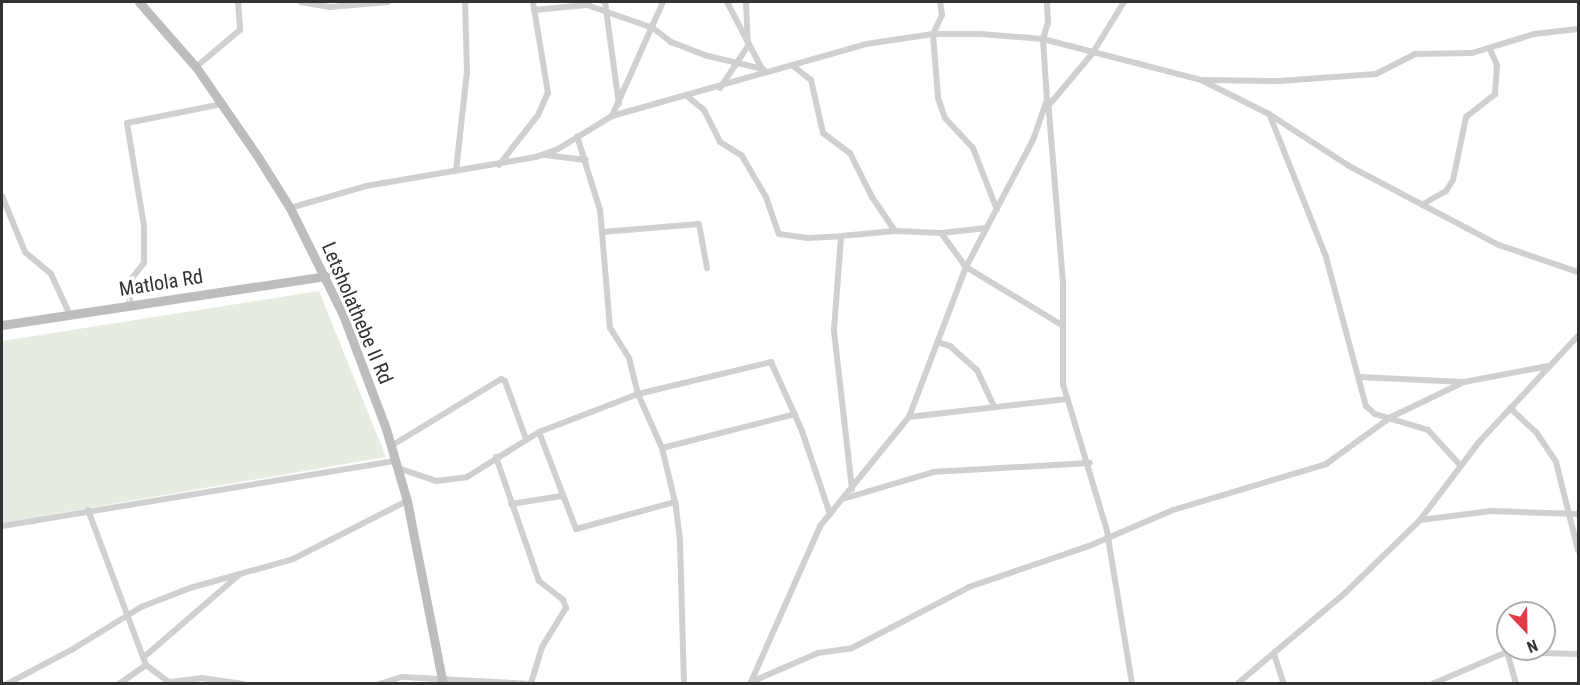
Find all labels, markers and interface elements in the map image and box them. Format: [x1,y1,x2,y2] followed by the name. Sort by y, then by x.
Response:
[316,238,398,388] street label: Letsholathebe II Rd
[117,265,205,301] street label: Matlola Rd
[1496,601,1556,661] north arrow
[1524,636,1540,657] text: N

